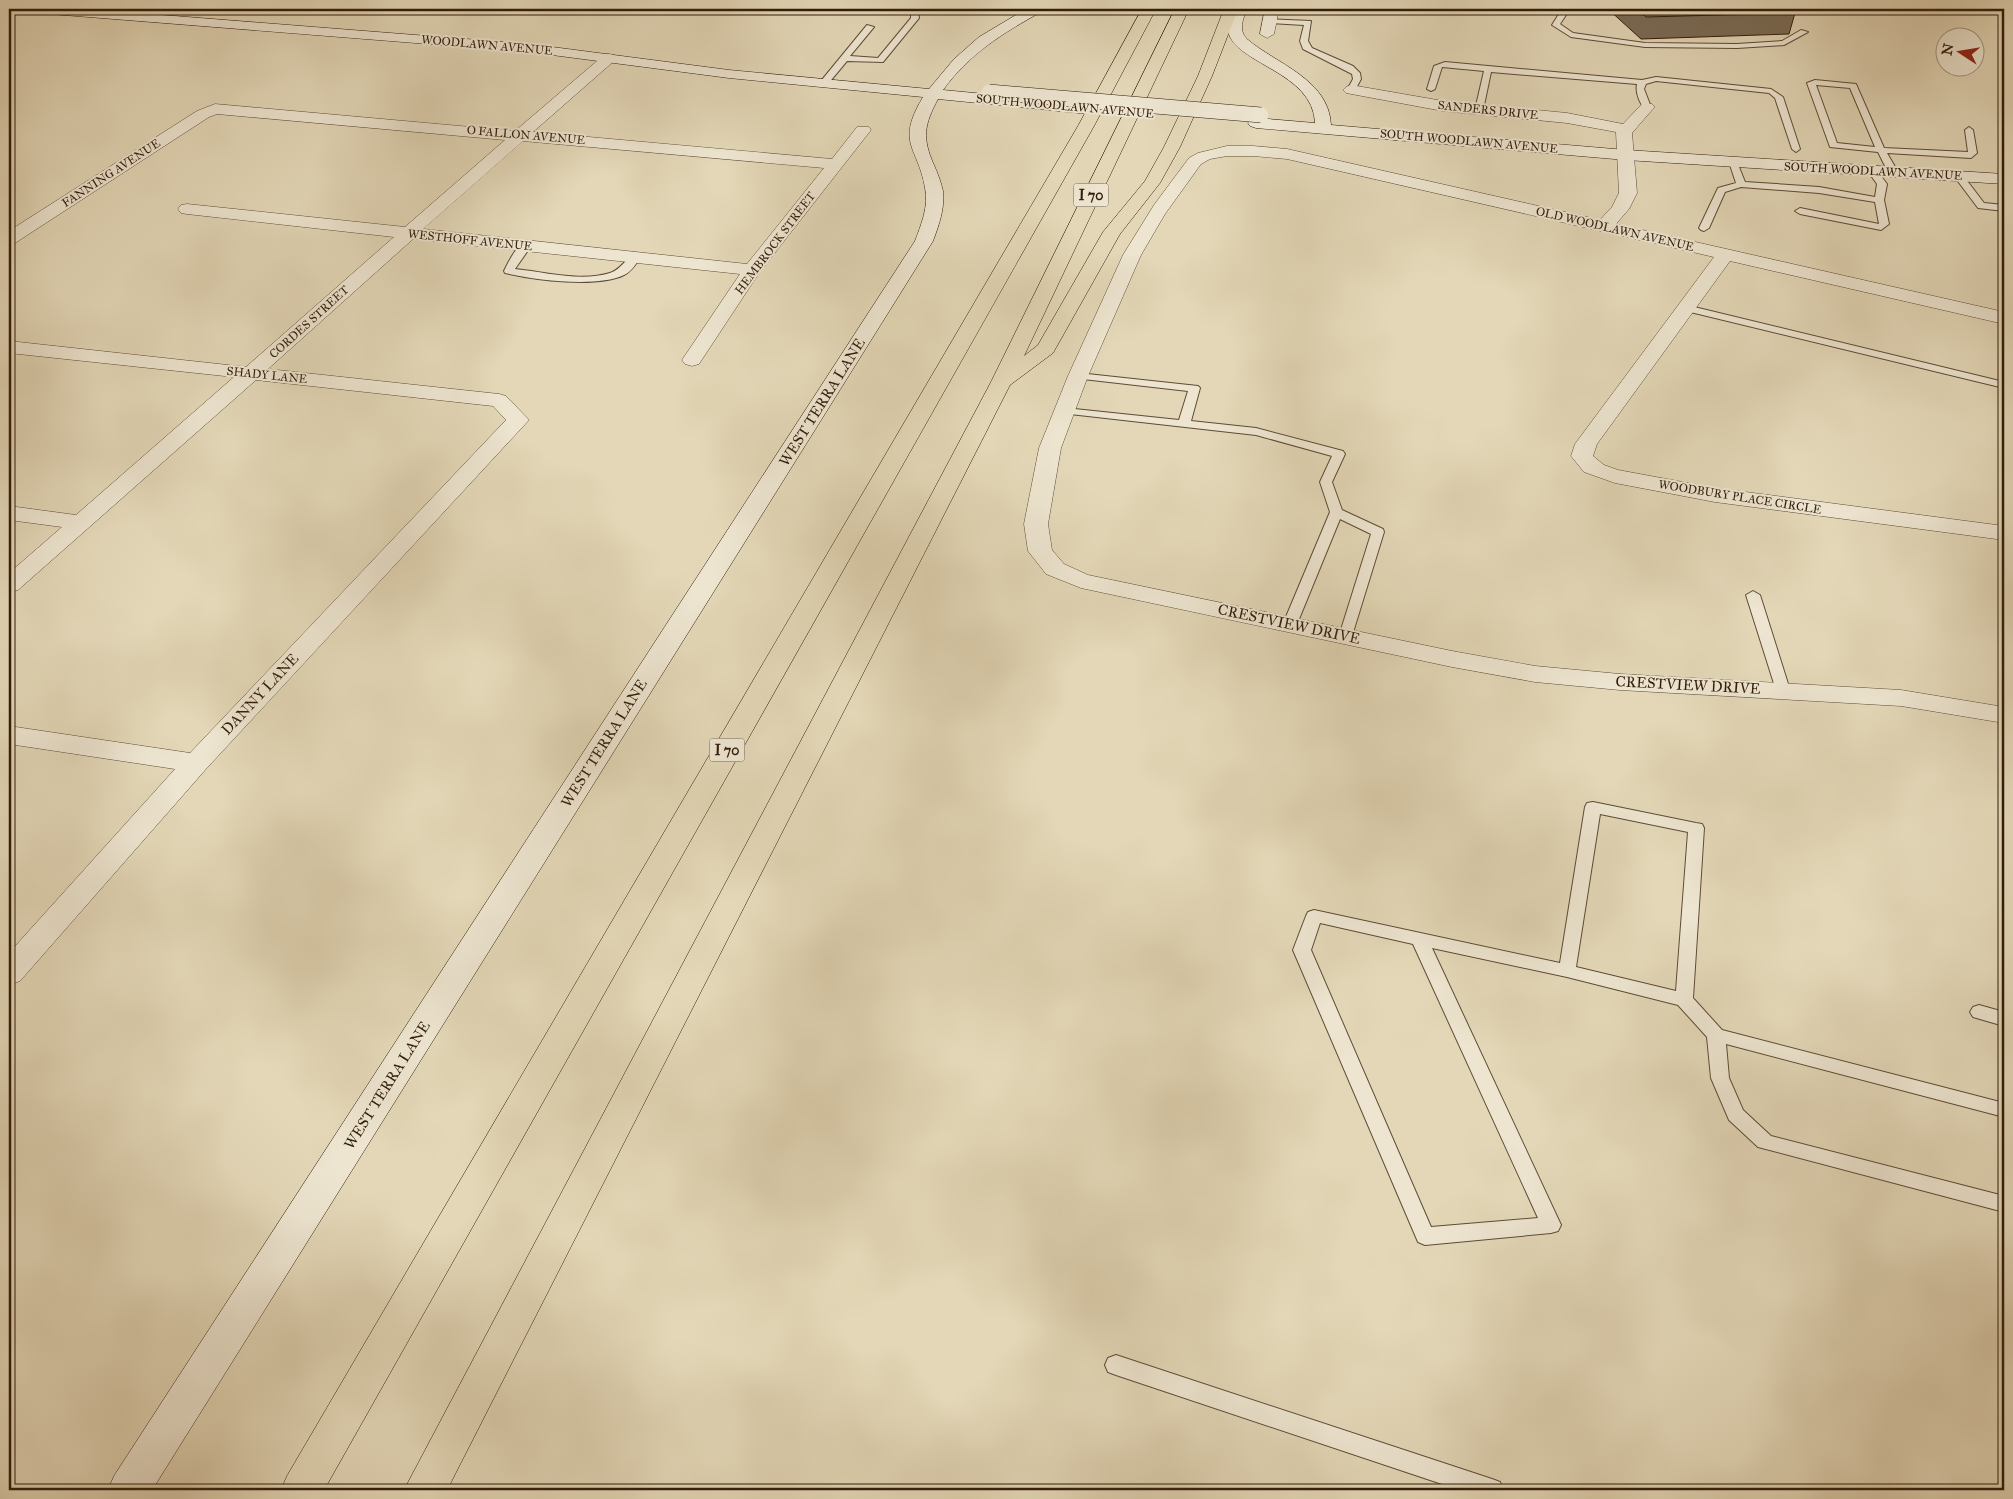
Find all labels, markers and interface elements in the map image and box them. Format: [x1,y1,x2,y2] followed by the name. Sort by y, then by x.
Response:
[1936,28,1986,78] north arrow
[421,32,554,58] street label: WOODLAWN AVENUE
[1938,42,1957,57] text: N
[975,91,1155,121] street label: SOUTH WOODLAWN AVENUE
[1437,98,1539,122] street label: SANDERS DRIVE
[466,123,586,147] street label: O FALLON AVENUE
[1379,126,1559,156] street label: SOUTH WOODLAWN AVENUE
[59,136,163,210] street label: FANNING AVENUE
[1783,159,1963,183] street label: SOUTH WOODLAWN AVENUE
[1074,184,1108,206] road number: I 70
[732,189,818,297] street label: HEMBROCK STREET
[1535,204,1696,254] street label: OLD WOODLAWN AVENUE
[407,227,533,254] street label: WESTHOFF AVENUE
[266,283,352,361] street label: CORDES STREET
[775,334,869,469] street label: WEST TERRA LANE
[226,364,308,386] street label: SHADY LANE
[1657,477,1823,517] street label: WOODBURY PLACE CIRCLE
[1216,600,1362,648] street label: CRESTVIEW DRIVE
[218,649,303,739] street label: DANNY LANE
[1615,672,1761,698] street label: CRESTVIEW DRIVE
[557,675,651,810] street label: WEST TERRA LANE
[710,738,744,762] road number: I 70
[340,1017,434,1152] street label: WEST TERRA LANE

